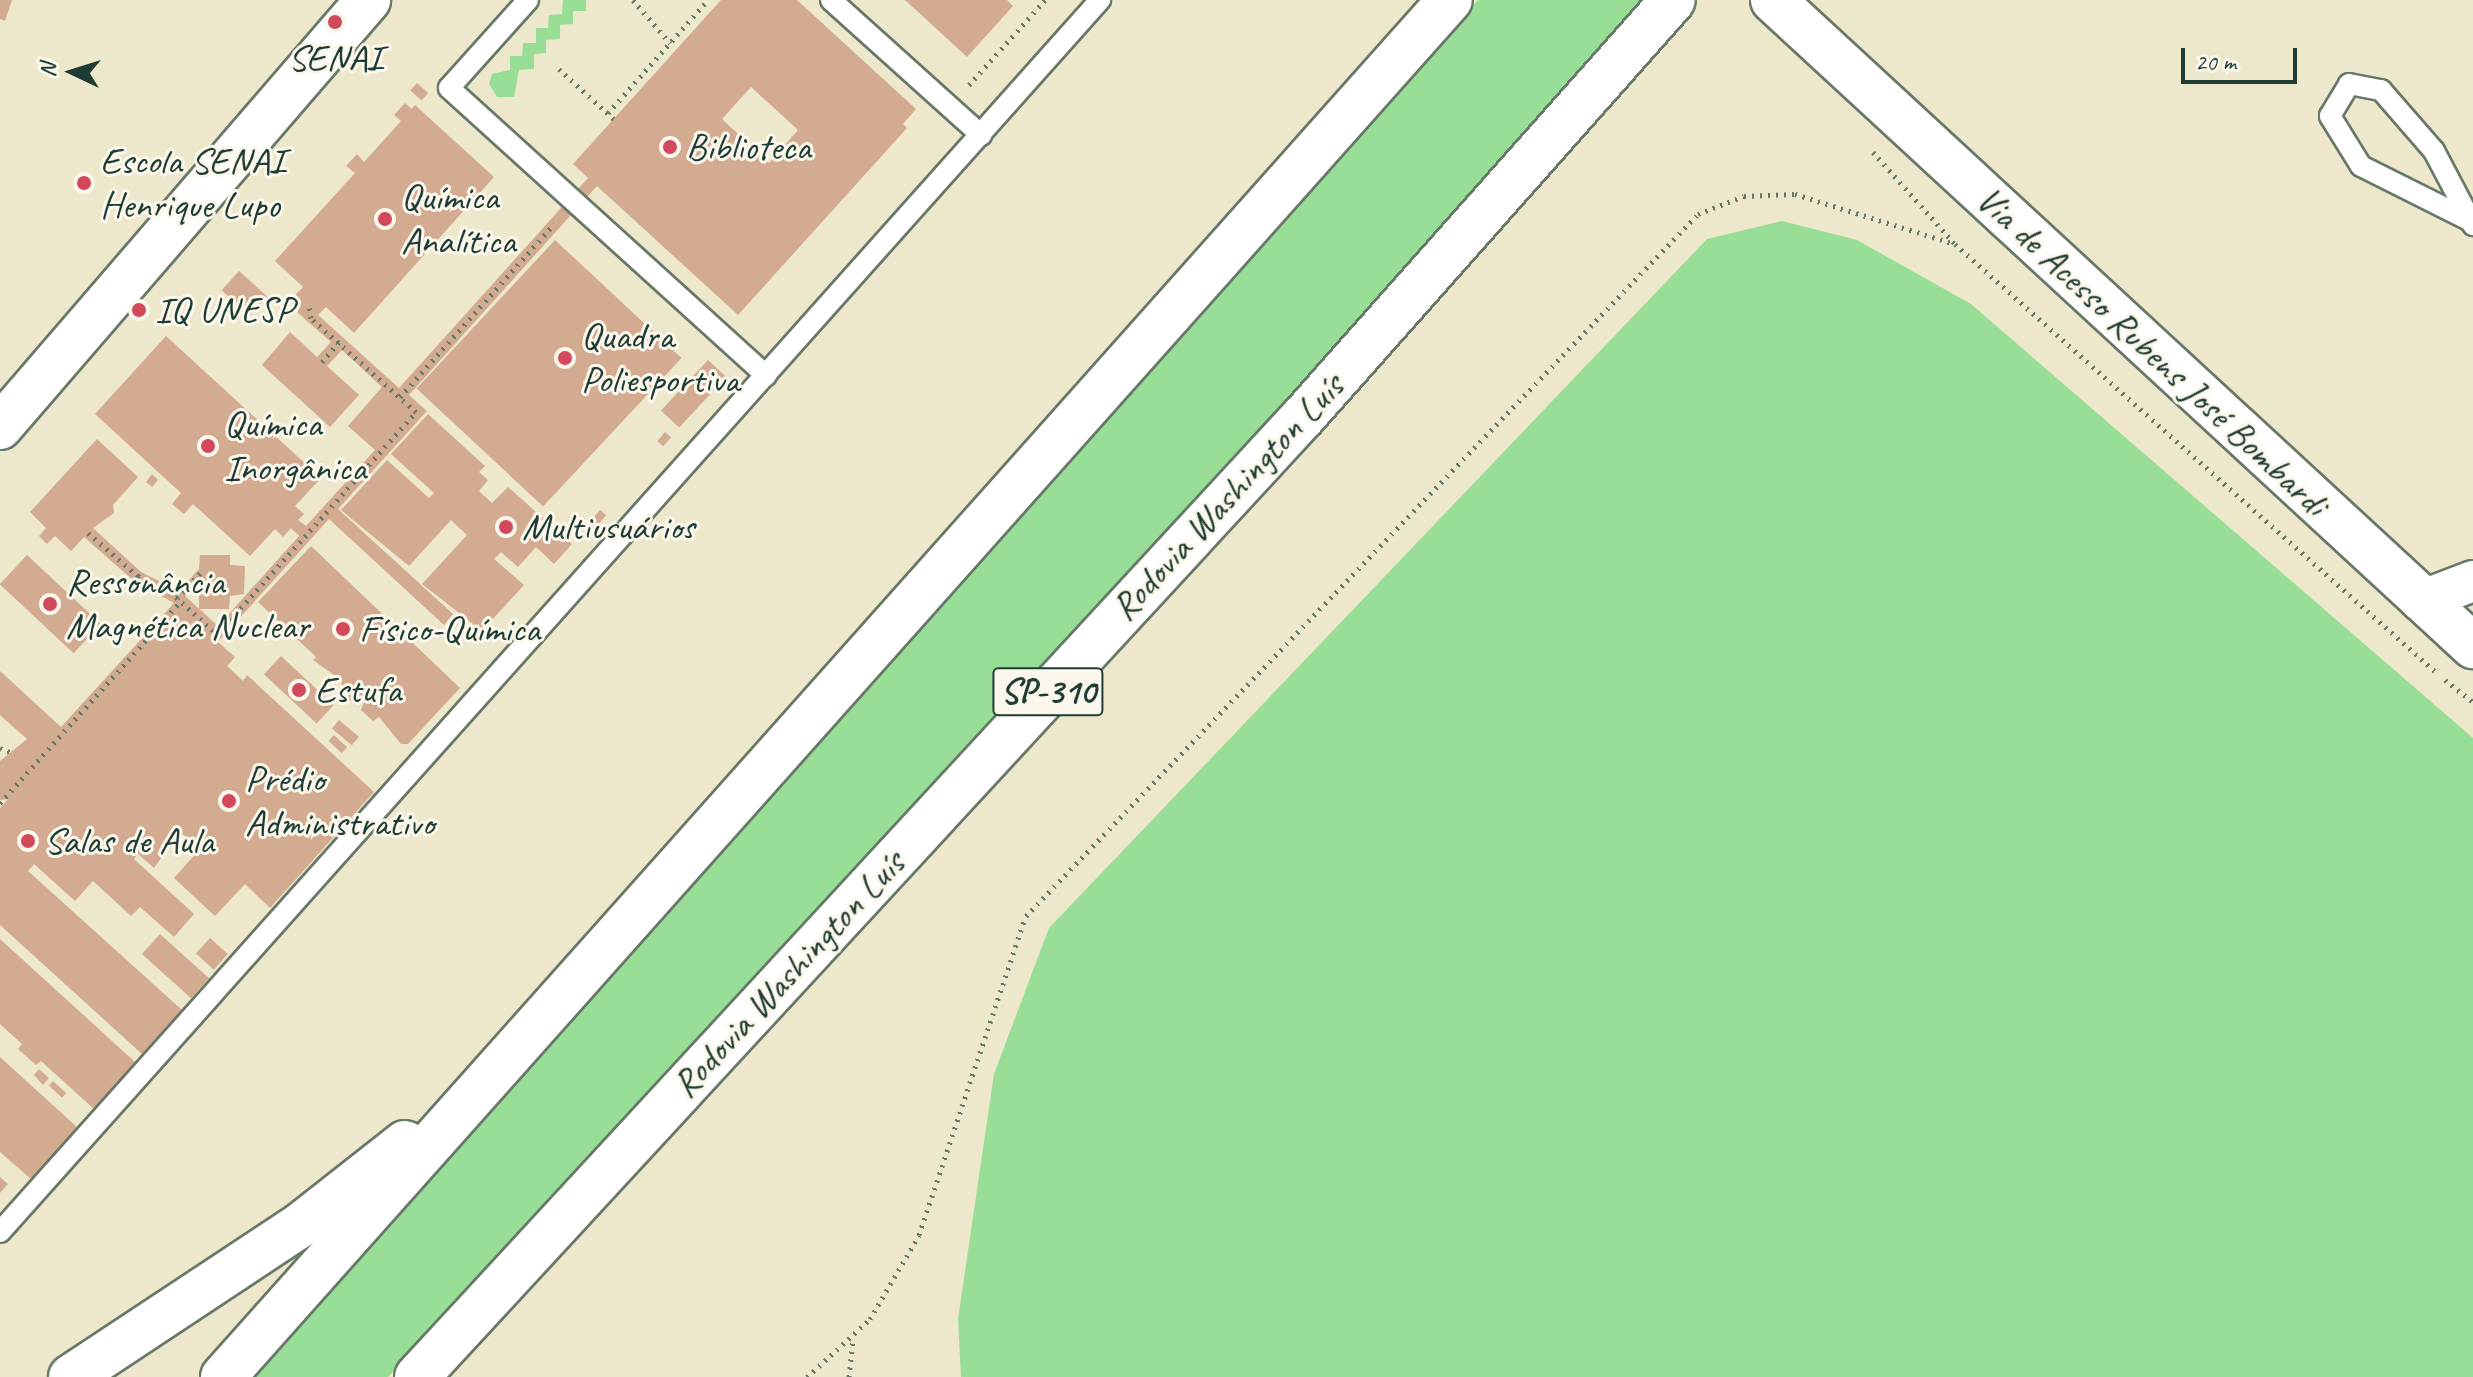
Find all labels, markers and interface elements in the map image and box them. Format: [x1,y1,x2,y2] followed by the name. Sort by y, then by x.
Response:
[326,13,344,31] marker: SENAI
[32,32,112,112] north arrow
[2185,32,2301,82] scale bar
[288,35,382,81] place label: SENAI
[2195,47,2236,77] text: 20 m
[34,63,62,78] text: N
[686,124,810,170] place label: Biblioteca
[100,138,285,228] place label: Escola SENAI Henrique Lupo
[661,138,679,156] marker: Biblioteca
[75,174,93,192] marker: Escola SENAI Henrique Lupo
[401,174,515,264] place label: Química Analítica
[1967,177,2337,525] street label: Via de Acesso Rubens José Bombardi
[376,210,394,228] marker: Química Analítica
[155,287,295,333] place label: IQ UNESP
[130,301,148,319] marker: IQ UNESP
[581,313,739,402] place label: Quadra Poliesportiva
[556,349,574,367] marker: Quadra Poliesportiva
[1101,364,1353,630] street label: Rodovia Washington Luís
[224,401,366,490] place label: Química Inorgânica
[199,437,217,455] marker: Química Inorgânica
[522,504,695,550] place label: Multiusuários
[497,518,515,536] marker: Multiusuários
[66,559,309,648] place label: Ressonância Magnética Nuclear
[41,595,59,613] marker: Ressonância Magnética Nuclear
[359,606,540,652] place label: Físico-Química
[334,620,352,638] marker: Físico-Química
[992,660,1104,724] road number: SP-310
[315,667,401,713] place label: Estufa
[290,681,308,699] marker: Estufa
[245,756,434,846] place label: Prédio Administrativo
[220,792,238,810] marker: Prédio Administrativo
[44,818,214,864] place label: Salas de Aula
[19,832,37,850] marker: Salas de Aula
[662,841,914,1107] street label: Rodovia Washington Luís

